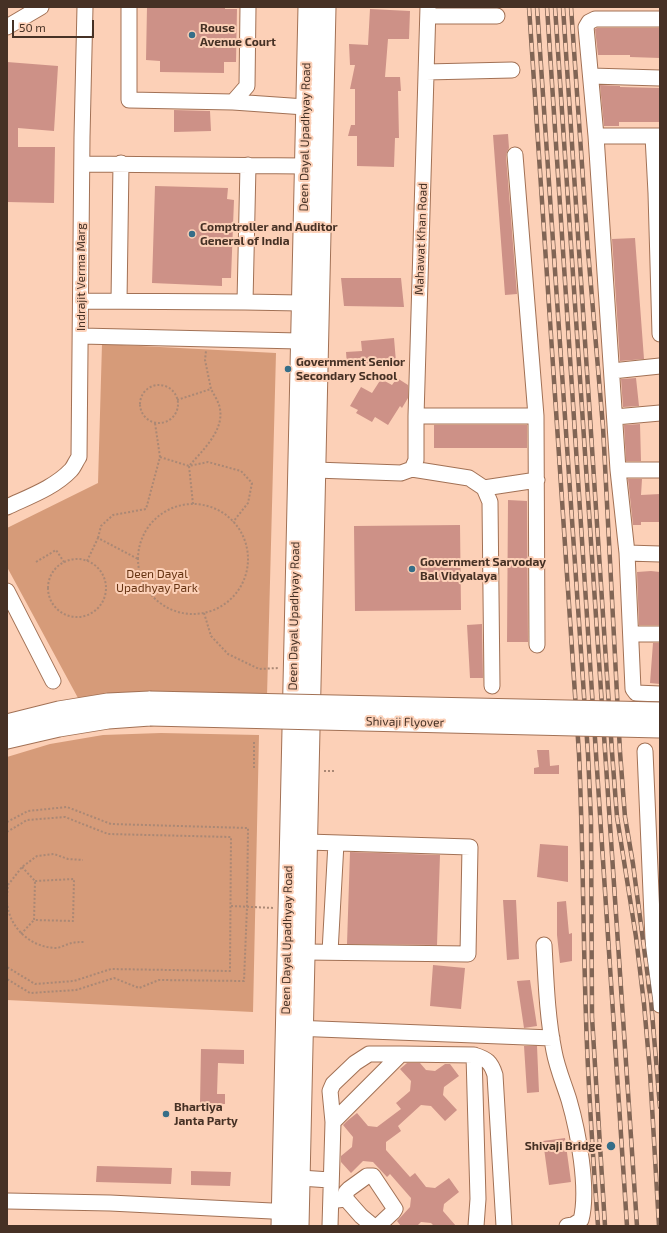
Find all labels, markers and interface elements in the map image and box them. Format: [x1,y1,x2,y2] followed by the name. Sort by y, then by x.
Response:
[14,12,96,38] scale bar
[19,20,46,34] text: 50 m
[200,21,276,49] place label: Rouse Avenue Court
[187,30,197,40] marker: Rouse Avenue Court
[297,62,313,212] street label: Deen Dayal Upadhyay Road
[412,183,430,295] street label: Mahawat Khan Road
[200,220,338,248] place label: Comptroller and Auditor General of India
[74,223,88,331] street label: Indrajit Verma Marg
[187,229,197,239] marker: Comptroller and Auditor General of India
[296,355,405,383] place label: Government Senior Secondary School
[283,364,293,374] marker: Government Senior Secondary School
[286,541,302,691] street label: Deen Dayal Upadhyay Road
[420,555,546,583] place label: Government Sarvoday Bal Vidyalaya
[407,564,417,574] marker: Government Sarvoday Bal Vidyalaya
[116,567,198,595] park label: Deen Dayal Upadhyay Park
[366,714,444,730] street label: Shivaji Flyover
[279,865,295,1015] street label: Deen Dayal Upadhyay Road
[174,1100,238,1128] place label: Bhartiya Janta Party
[161,1109,171,1119] marker: Bhartiya Janta Party
[525,1139,602,1153] place label: Shivaji Bridge
[605,1140,617,1152] marker: Shivaji Bridge

